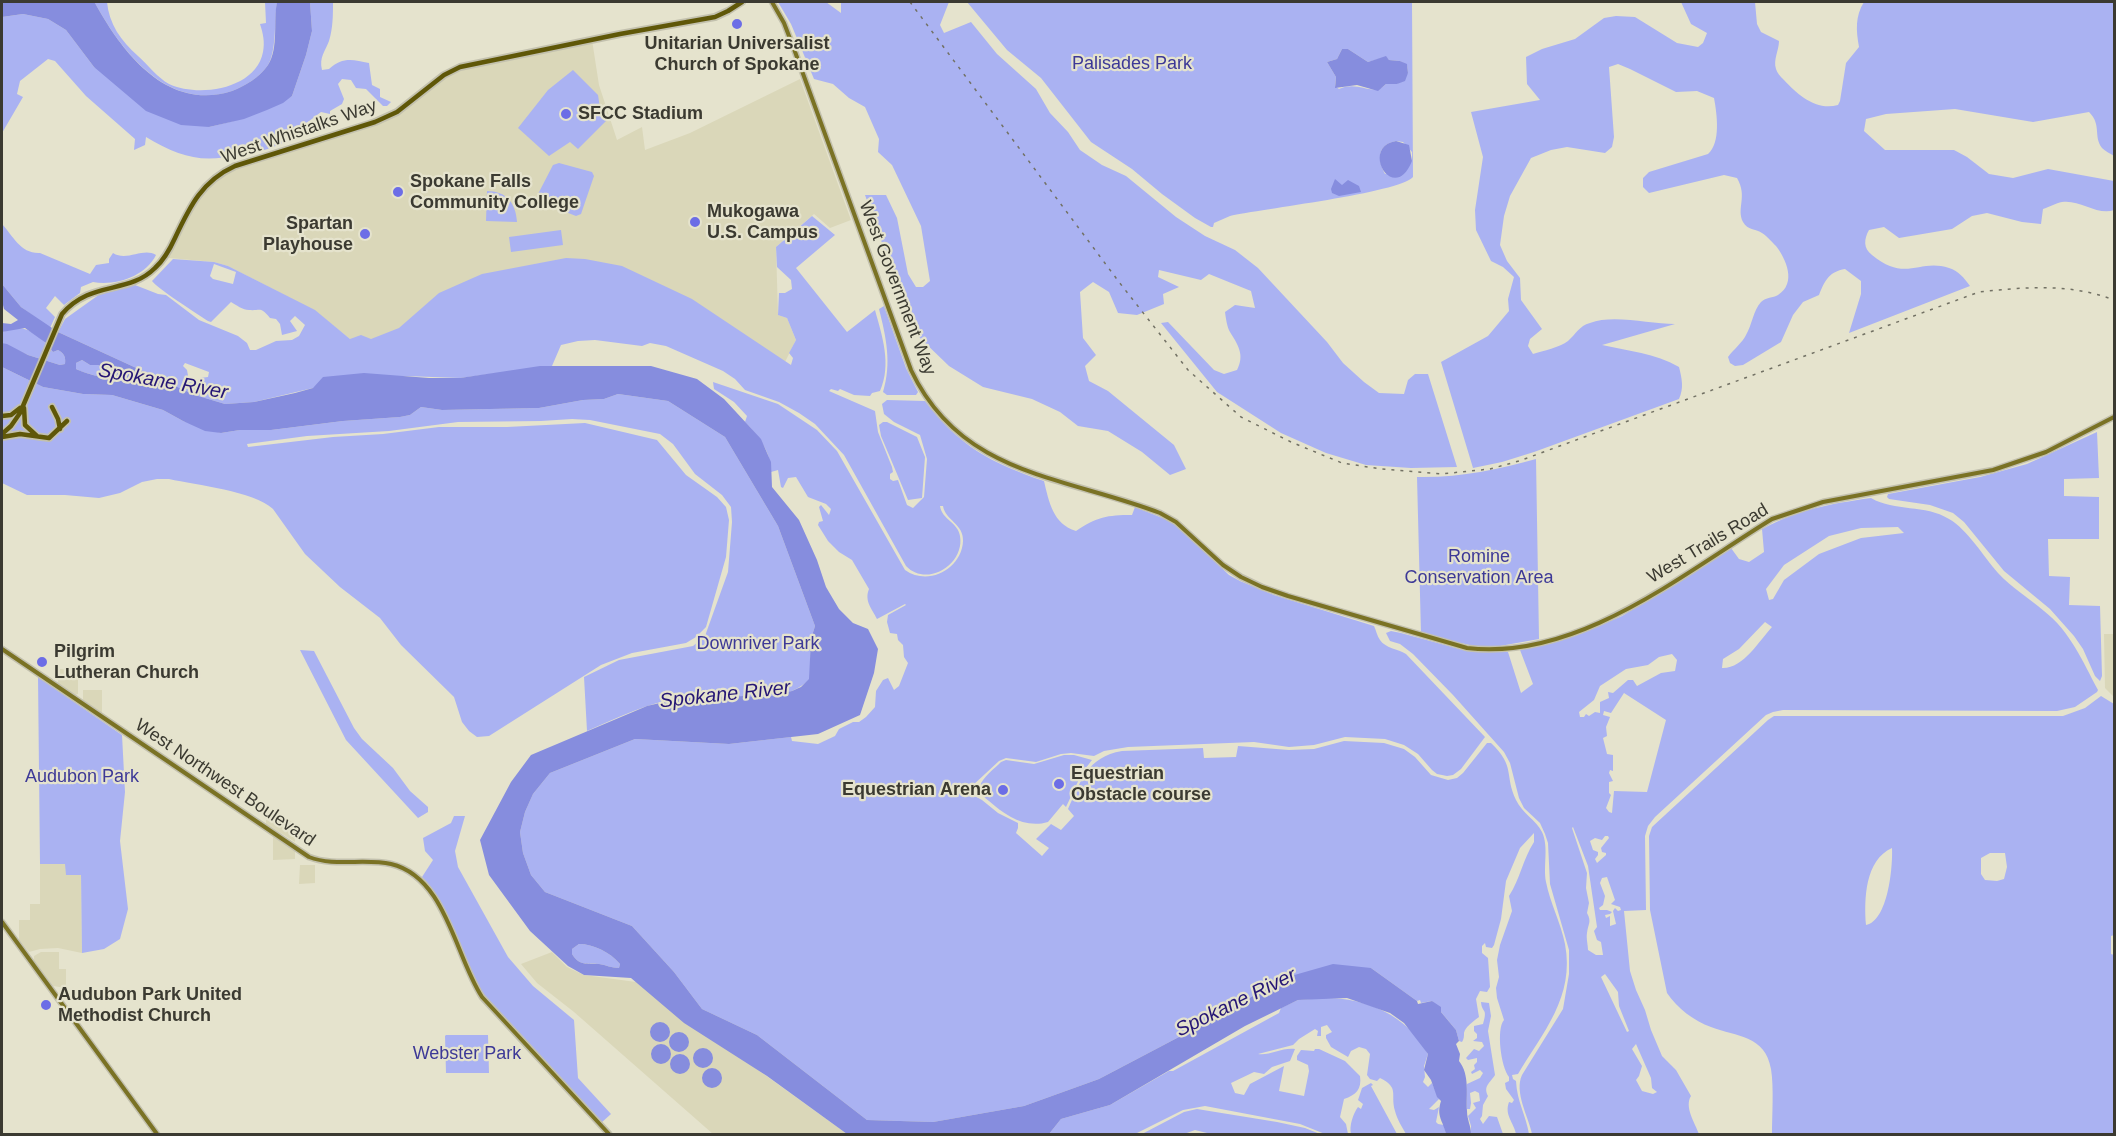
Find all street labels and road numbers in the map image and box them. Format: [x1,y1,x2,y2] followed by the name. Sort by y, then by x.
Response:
[218,95,380,169] street label: West Whistalks Way
[854,198,940,378] street label: West Government Way
[1644,499,1772,589] street label: West Trails Road
[131,715,319,851] street label: West Northwest Boulevard

